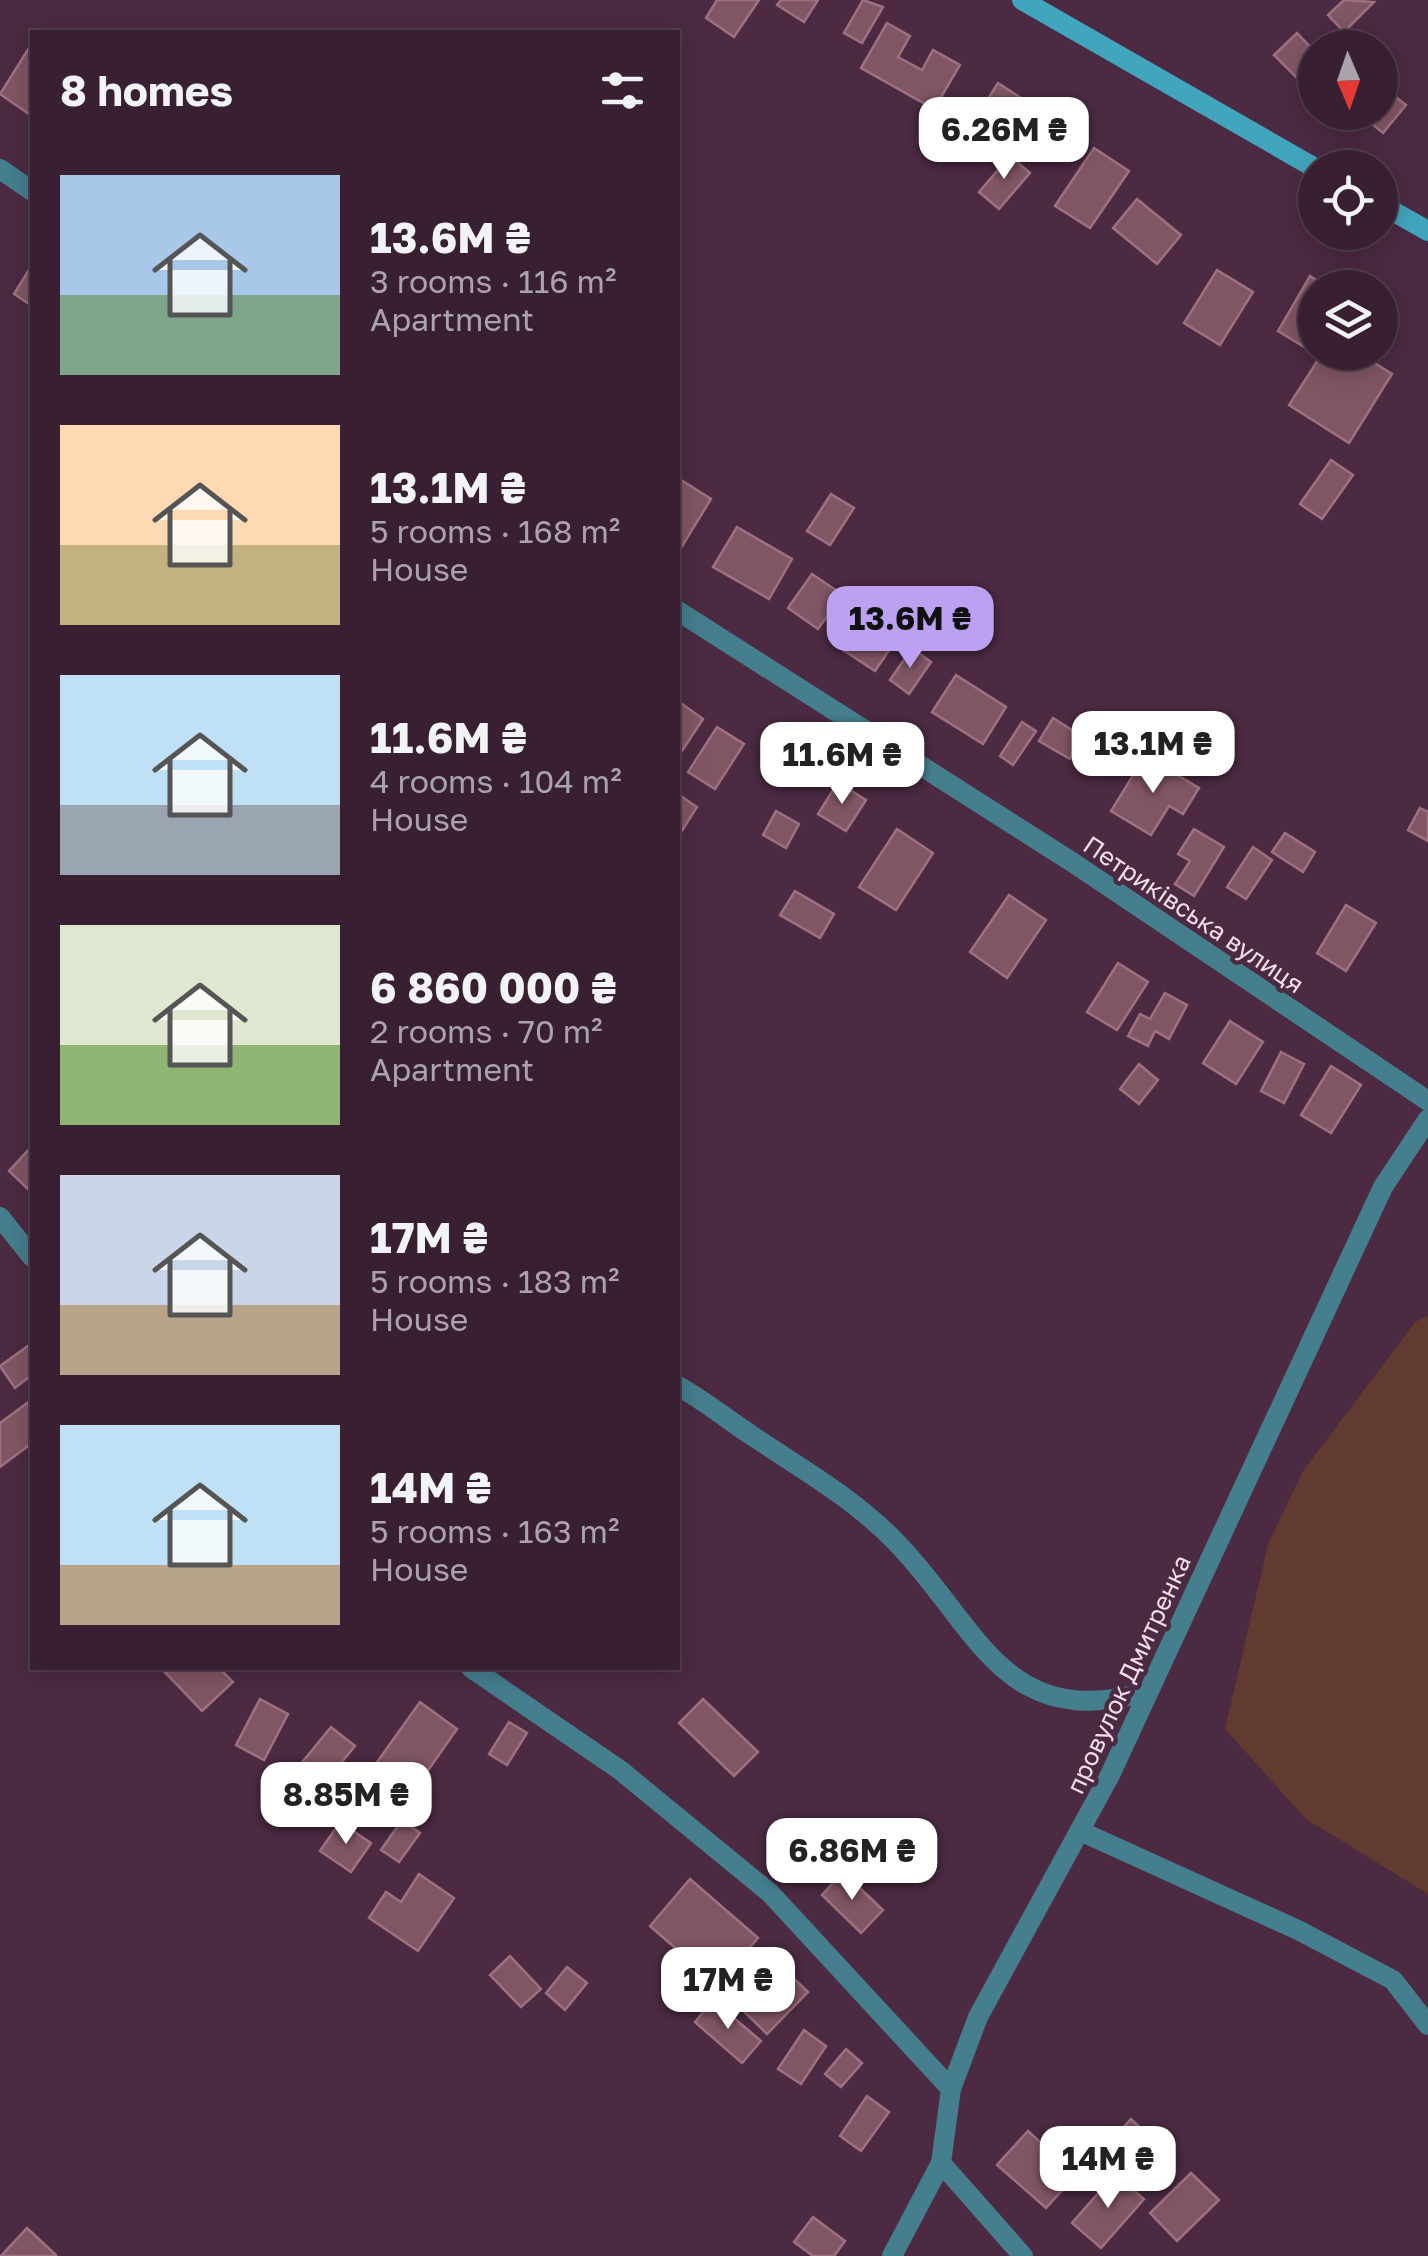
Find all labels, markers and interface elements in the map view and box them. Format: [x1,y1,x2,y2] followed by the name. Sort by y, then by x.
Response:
[1298,30,1398,130] north arrow
[1298,30,1398,370] map controls
[595,63,650,118] icon: filters
[60,65,233,115] text: 8 homes
[912,97,1096,182] pin: 6.26M ₴
[941,110,1067,148] text: 6.26M ₴
[1298,150,1398,250] button: locate
[370,212,531,262] text: 13.6M ₴
[140,215,260,335] icon: home
[370,262,616,300] text: 3 rooms · 116 m²
[1298,270,1398,370] button: layers
[370,300,534,338] text: Apartment
[370,462,526,512] text: 13.1M ₴
[140,465,260,585] icon: home
[370,512,620,550] text: 5 rooms · 168 m²
[370,550,468,588] text: House
[818,586,1002,671] pin: 13.6M ₴
[849,599,971,637] text: 13.6M ₴
[1061,711,1245,796] pin: 13.1M ₴
[370,712,527,762] text: 11.6M ₴
[140,715,260,835] icon: home
[750,722,934,807] pin: 11.6M ₴
[1094,724,1212,762] text: 13.1M ₴
[782,735,902,773] text: 11.6M ₴
[370,762,622,800] text: 4 rooms · 104 m²
[370,800,468,838] text: House
[1078,829,1310,999] street label: Петриківська вулиця
[370,962,617,1012] text: 6 860 000 ₴
[140,965,260,1085] icon: home
[370,1012,603,1050] text: 2 rooms · 70 m²
[370,1050,534,1088] text: Apartment
[370,1212,488,1262] text: 17M ₴
[140,1215,260,1335] icon: home
[370,1262,620,1300] text: 5 rooms · 183 m²
[370,1300,468,1338] text: House
[370,1462,491,1512] text: 14M ₴
[140,1465,260,1585] icon: home
[370,1512,619,1550] text: 5 rooms · 163 m²
[370,1550,468,1588] text: House
[1059,1550,1197,1798] street label: провулок Дмитренка
[254,1762,438,1847] pin: 8.85M ₴
[283,1775,409,1813] text: 8.85M ₴
[760,1818,944,1903] pin: 6.86M ₴
[788,1831,916,1869] text: 6.86M ₴
[658,1947,798,2032] pin: 17M ₴
[683,1960,773,1998] text: 17M ₴
[1038,2126,1178,2211] pin: 14M ₴
[1062,2139,1154,2177] text: 14M ₴

